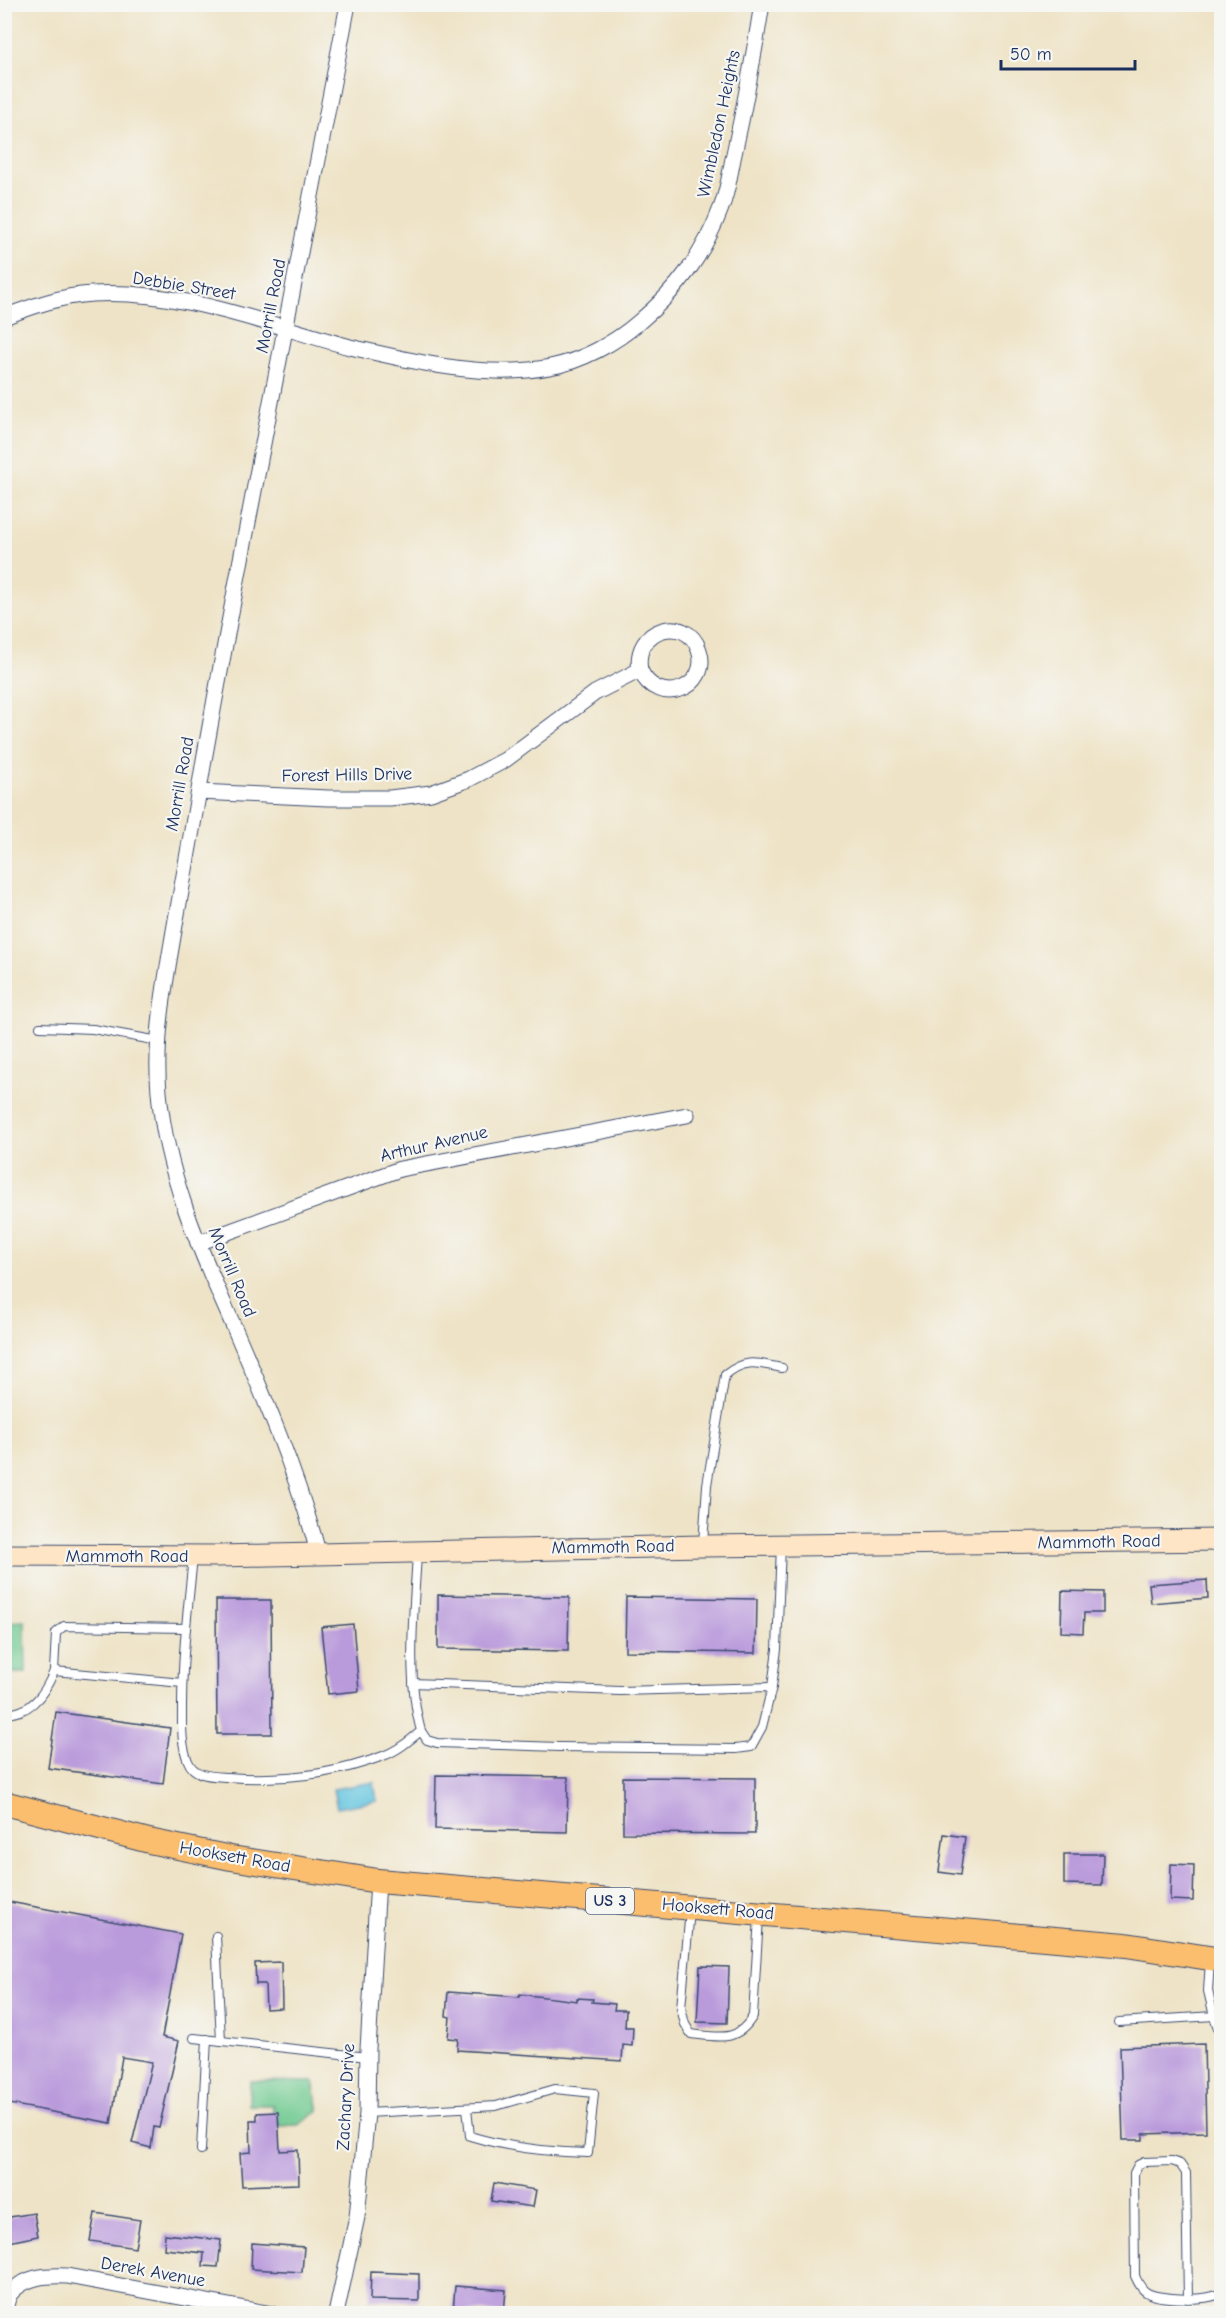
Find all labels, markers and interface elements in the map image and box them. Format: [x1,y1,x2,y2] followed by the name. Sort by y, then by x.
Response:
[1001,33,1134,71] scale bar
[1010,44,1052,65] text: 50 m
[693,48,745,200] street label: Wimbledon Heights
[252,257,290,355] street label: Morrill Road
[131,268,238,305] street label: Debbie Street
[161,735,199,833] street label: Morrill Road
[282,763,412,787] street label: Forest Hills Drive
[378,1121,490,1167] street label: Arthur Avenue
[204,1224,260,1320] street label: Morrill Road
[1037,1530,1161,1554] street label: Mammoth Road
[551,1535,675,1559] street label: Mammoth Road
[65,1546,189,1567] street label: Mammoth Road
[178,1837,292,1877] street label: Hooksett Road
[586,1888,634,1914] road number: US 3
[661,1894,775,1924] street label: Hooksett Road
[333,2043,359,2151] street label: Zachary Drive
[99,2252,207,2292] street label: Derek Avenue

